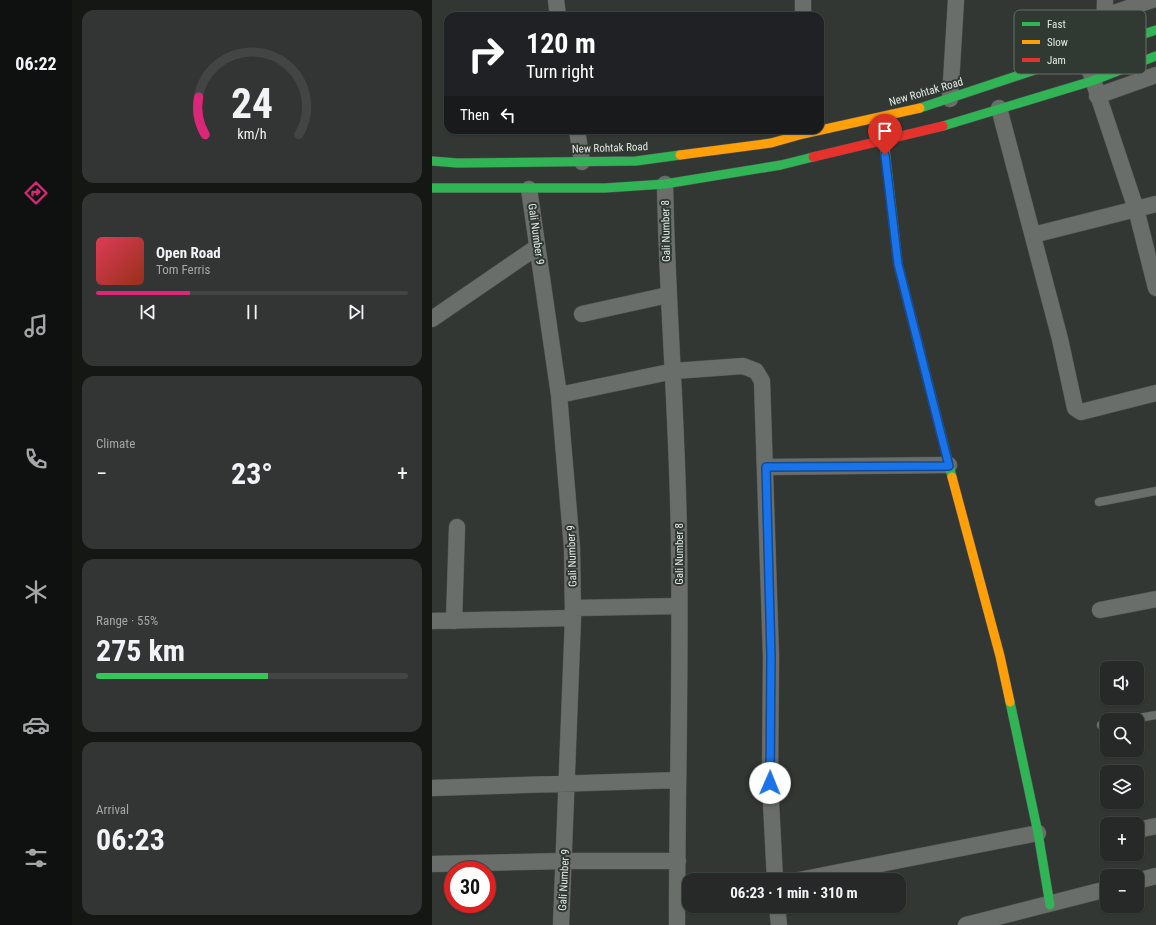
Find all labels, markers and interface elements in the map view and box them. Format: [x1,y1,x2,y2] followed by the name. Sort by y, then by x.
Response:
[1014,10,1146,74] legend
[1047,18,1066,31] text: Fast
[526,27,596,60] text: 120 m
[460,28,512,80] icon: right
[1047,36,1068,49] text: Slow
[15,53,57,74] text: 06:22
[1047,54,1066,67] text: Jam
[526,61,594,82] text: Turn right
[887,75,965,109] street label: New Rohtak Road
[231,78,273,127] text: 24
[497,104,519,126] icon: left
[460,106,489,124] text: Then
[868,114,902,155] pin
[874,120,896,142] icon: arrive
[237,125,267,141] text: km/h
[572,140,648,156] street label: New Rohtak Road
[22,179,50,207] icon: directions
[659,200,673,262] street label: Gali Number 8
[525,203,547,265] street label: Gali Number 9
[156,244,221,262] text: Open Road
[156,262,210,277] text: Tom Ferris
[137,301,159,323] icon: previous
[241,301,263,323] icon: pause
[345,301,367,323] icon: next
[22,312,50,340] icon: music
[96,436,135,451] text: Climate
[22,445,50,473] icon: phone
[231,456,273,491] text: 23°
[96,461,107,486] text: −
[397,461,408,486] text: +
[673,523,686,585] street label: Gali Number 8
[564,525,580,587] street label: Gali Number 9
[22,578,50,606] icon: climate
[96,613,158,628] text: Range · 55%
[96,633,185,668] text: 275 km
[1100,661,1144,913] map controls
[1100,661,1144,705] button: sound
[22,711,50,739] icon: car
[1100,713,1144,757] button: search
[749,762,791,804] position arrow
[1100,765,1144,809] button: layers
[96,802,129,817] text: Arrival
[1100,817,1144,861] button: +
[96,822,165,857] text: 06:23
[22,844,50,872] icon: filters
[556,849,572,911] street label: Gali Number 9
[444,861,496,913] speed limit sign: 30
[1100,869,1144,913] button: −
[730,884,858,902] text: 06:23 · 1 min · 310 m

